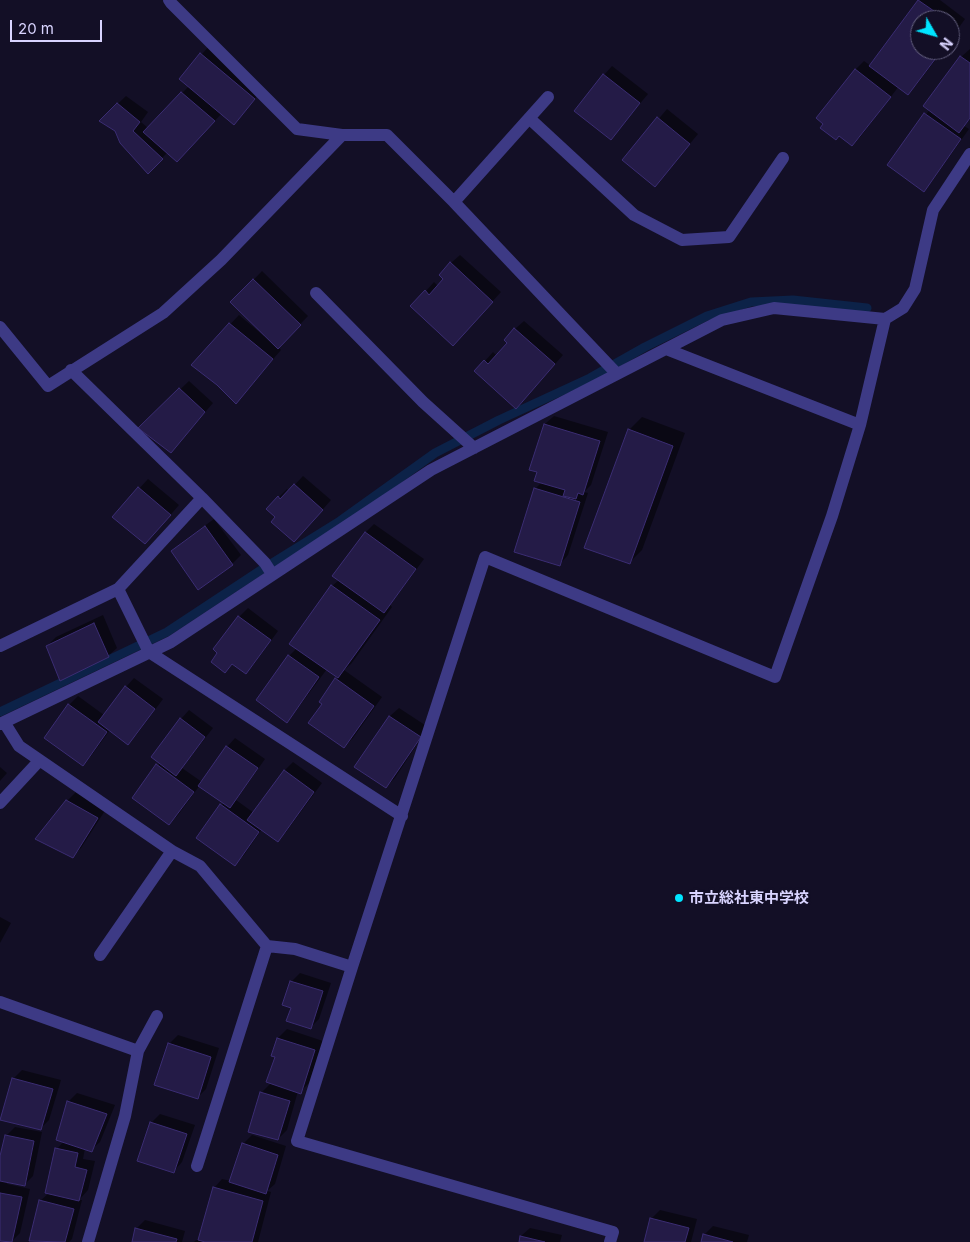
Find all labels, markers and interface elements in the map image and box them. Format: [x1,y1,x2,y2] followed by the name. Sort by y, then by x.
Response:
[12,10,105,42] scale bar
[910,10,960,60] north arrow
[18,19,54,38] text: 20 m
[936,34,956,53] text: N
[689,889,809,907] place label: 市立総社東中学校
[673,892,685,904] marker: 市立総社東中学校

